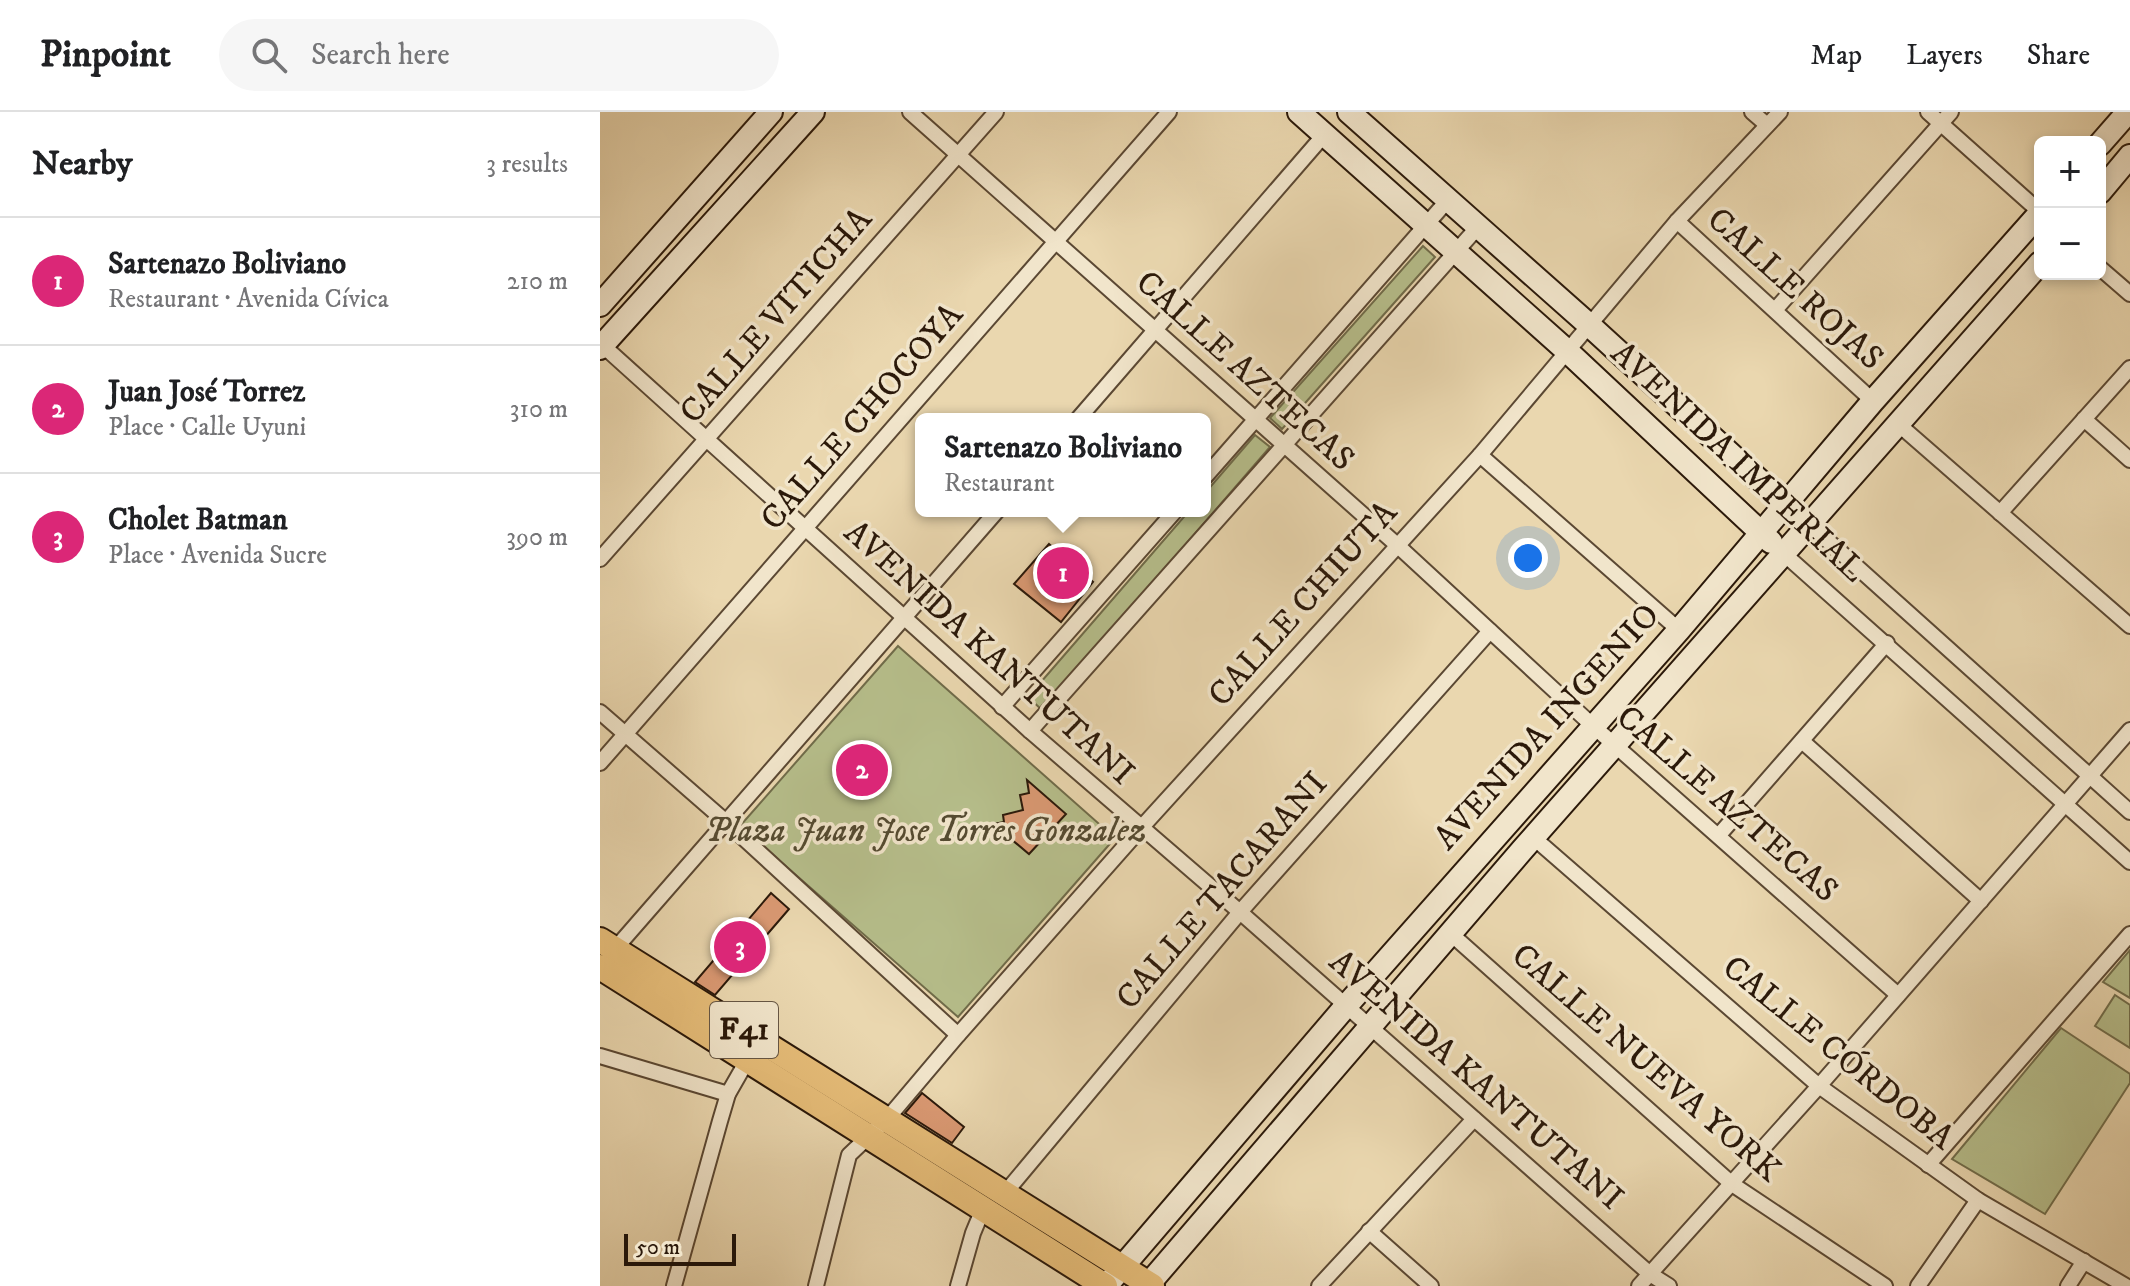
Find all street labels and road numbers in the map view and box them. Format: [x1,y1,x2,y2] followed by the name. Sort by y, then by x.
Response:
[671,199,881,433] street label: CALLE VITICHA
[1698,199,1892,379] street label: CALLE ROJAS
[1127,262,1363,480] street label: CALLE AZTECAS
[752,294,972,539] street label: CALLE CHOCOYA
[1602,333,1874,591] street label: AVENIDA IMPERIAL
[1200,492,1407,716] street label: CALLE CHIUTA
[835,512,1143,794] street label: AVENIDA KANTUTANI
[1425,595,1669,859] street label: AVENIDA INGENIO
[1608,696,1846,912] street label: CALLE AZTECAS
[1107,764,1337,1018] street label: CALLE TACARANI
[1503,935,1789,1191] street label: CALLE NUEVA YORK
[1320,941,1632,1219] street label: AVENIDA KANTUTANI
[1714,947,1963,1159] street label: CALLE CÓRDOBA
[710,1002,778,1058] road number: F41

